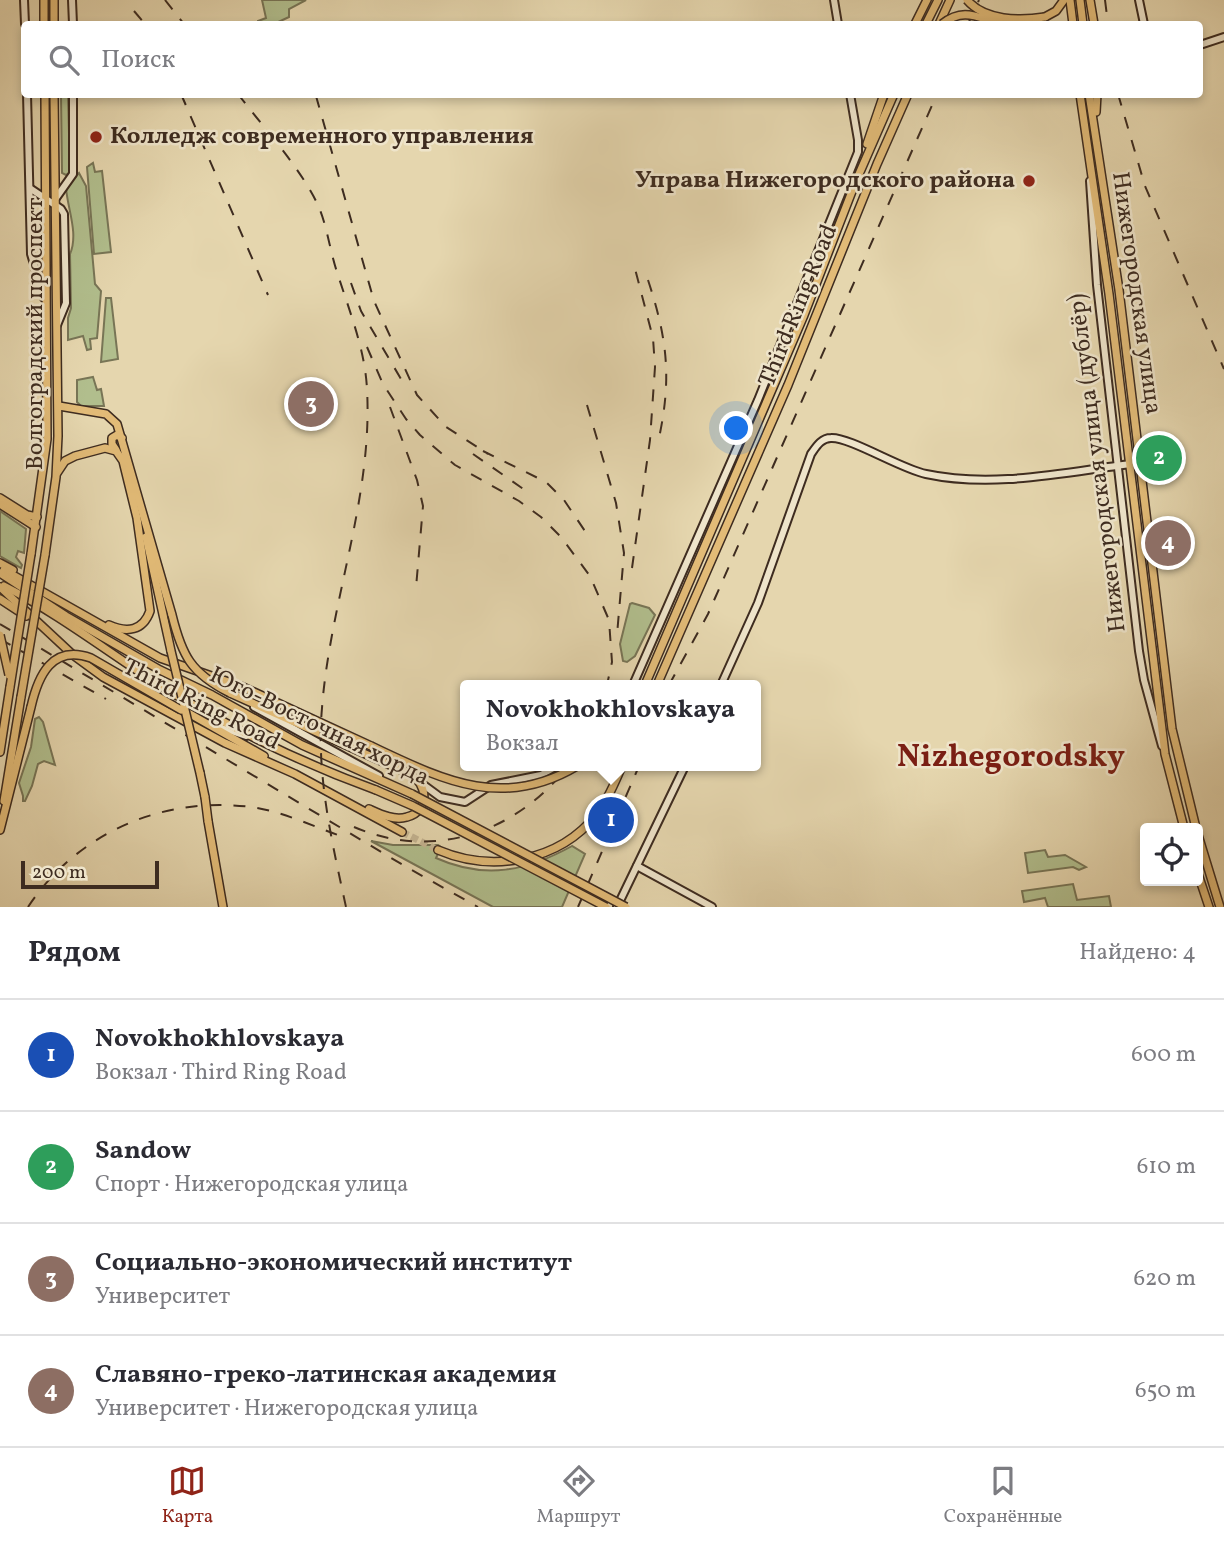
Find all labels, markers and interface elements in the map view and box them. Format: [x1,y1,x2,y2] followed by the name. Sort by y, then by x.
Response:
[21,21,1203,98] search box
[45,41,83,79] icon: search
[101,42,175,78] text: Поиск
[110,120,534,154] place label: Колледж современного управления
[88,129,104,145] marker: Колледж современного управления
[635,164,1015,198] place label: Управа Нижегородского района
[1102,169,1170,417] street label: Нижегородская улица
[1021,173,1037,189] marker: Управа Нижегородского района
[19,198,53,470] street label: Волгоградский проспект
[751,220,847,392] street label: Third Ring Road
[1060,292,1136,634] street label: Нижегородская улица (дублёр)
[288,378,334,430] pin: 3
[719,411,753,445] your location
[1136,432,1182,484] pin: 2
[1145,517,1191,569] pin: 4
[116,651,286,759] street label: Third Ring Road
[203,659,435,795] street label: Юго-Восточная хорда
[460,680,761,771] popup
[486,692,735,728] text: Novokhokhlovskaya
[486,728,559,760] text: Вокзал
[897,736,1125,780] district label: Nizhegorodsky
[588,794,634,846] pin: 1
[1140,823,1203,886] map controls
[1140,823,1203,886] button: locate
[21,858,159,890] scale bar
[32,860,86,886] text: 200 m
[28,932,121,974] text: Рядом
[1079,937,1196,969] text: Найдено: 4
[95,1021,344,1057] text: Novokhokhlovskaya
[46,1039,56,1071] text: 1
[1131,1039,1196,1071] text: 600 m
[95,1057,347,1089] text: Вокзал · Third Ring Road
[95,1133,191,1169] text: Sandow
[45,1151,57,1183] text: 2
[1137,1151,1196,1183] text: 610 m
[95,1169,409,1201] text: Спорт · Нижегородская улица
[95,1245,572,1281] text: Социально-экономический институт
[45,1263,57,1295] text: 3
[1133,1263,1196,1295] text: 620 m
[95,1281,230,1313] text: Университет
[95,1357,557,1393] text: Славяно-греко-латинская академия
[44,1375,58,1407] text: 4
[1135,1375,1196,1407] text: 650 m
[95,1393,478,1425] text: Университет · Нижегородская улица
[162,1462,213,1530] tab: Карта
[537,1462,620,1530] tab: Маршрут
[944,1462,1062,1530] tab: Сохранённые

